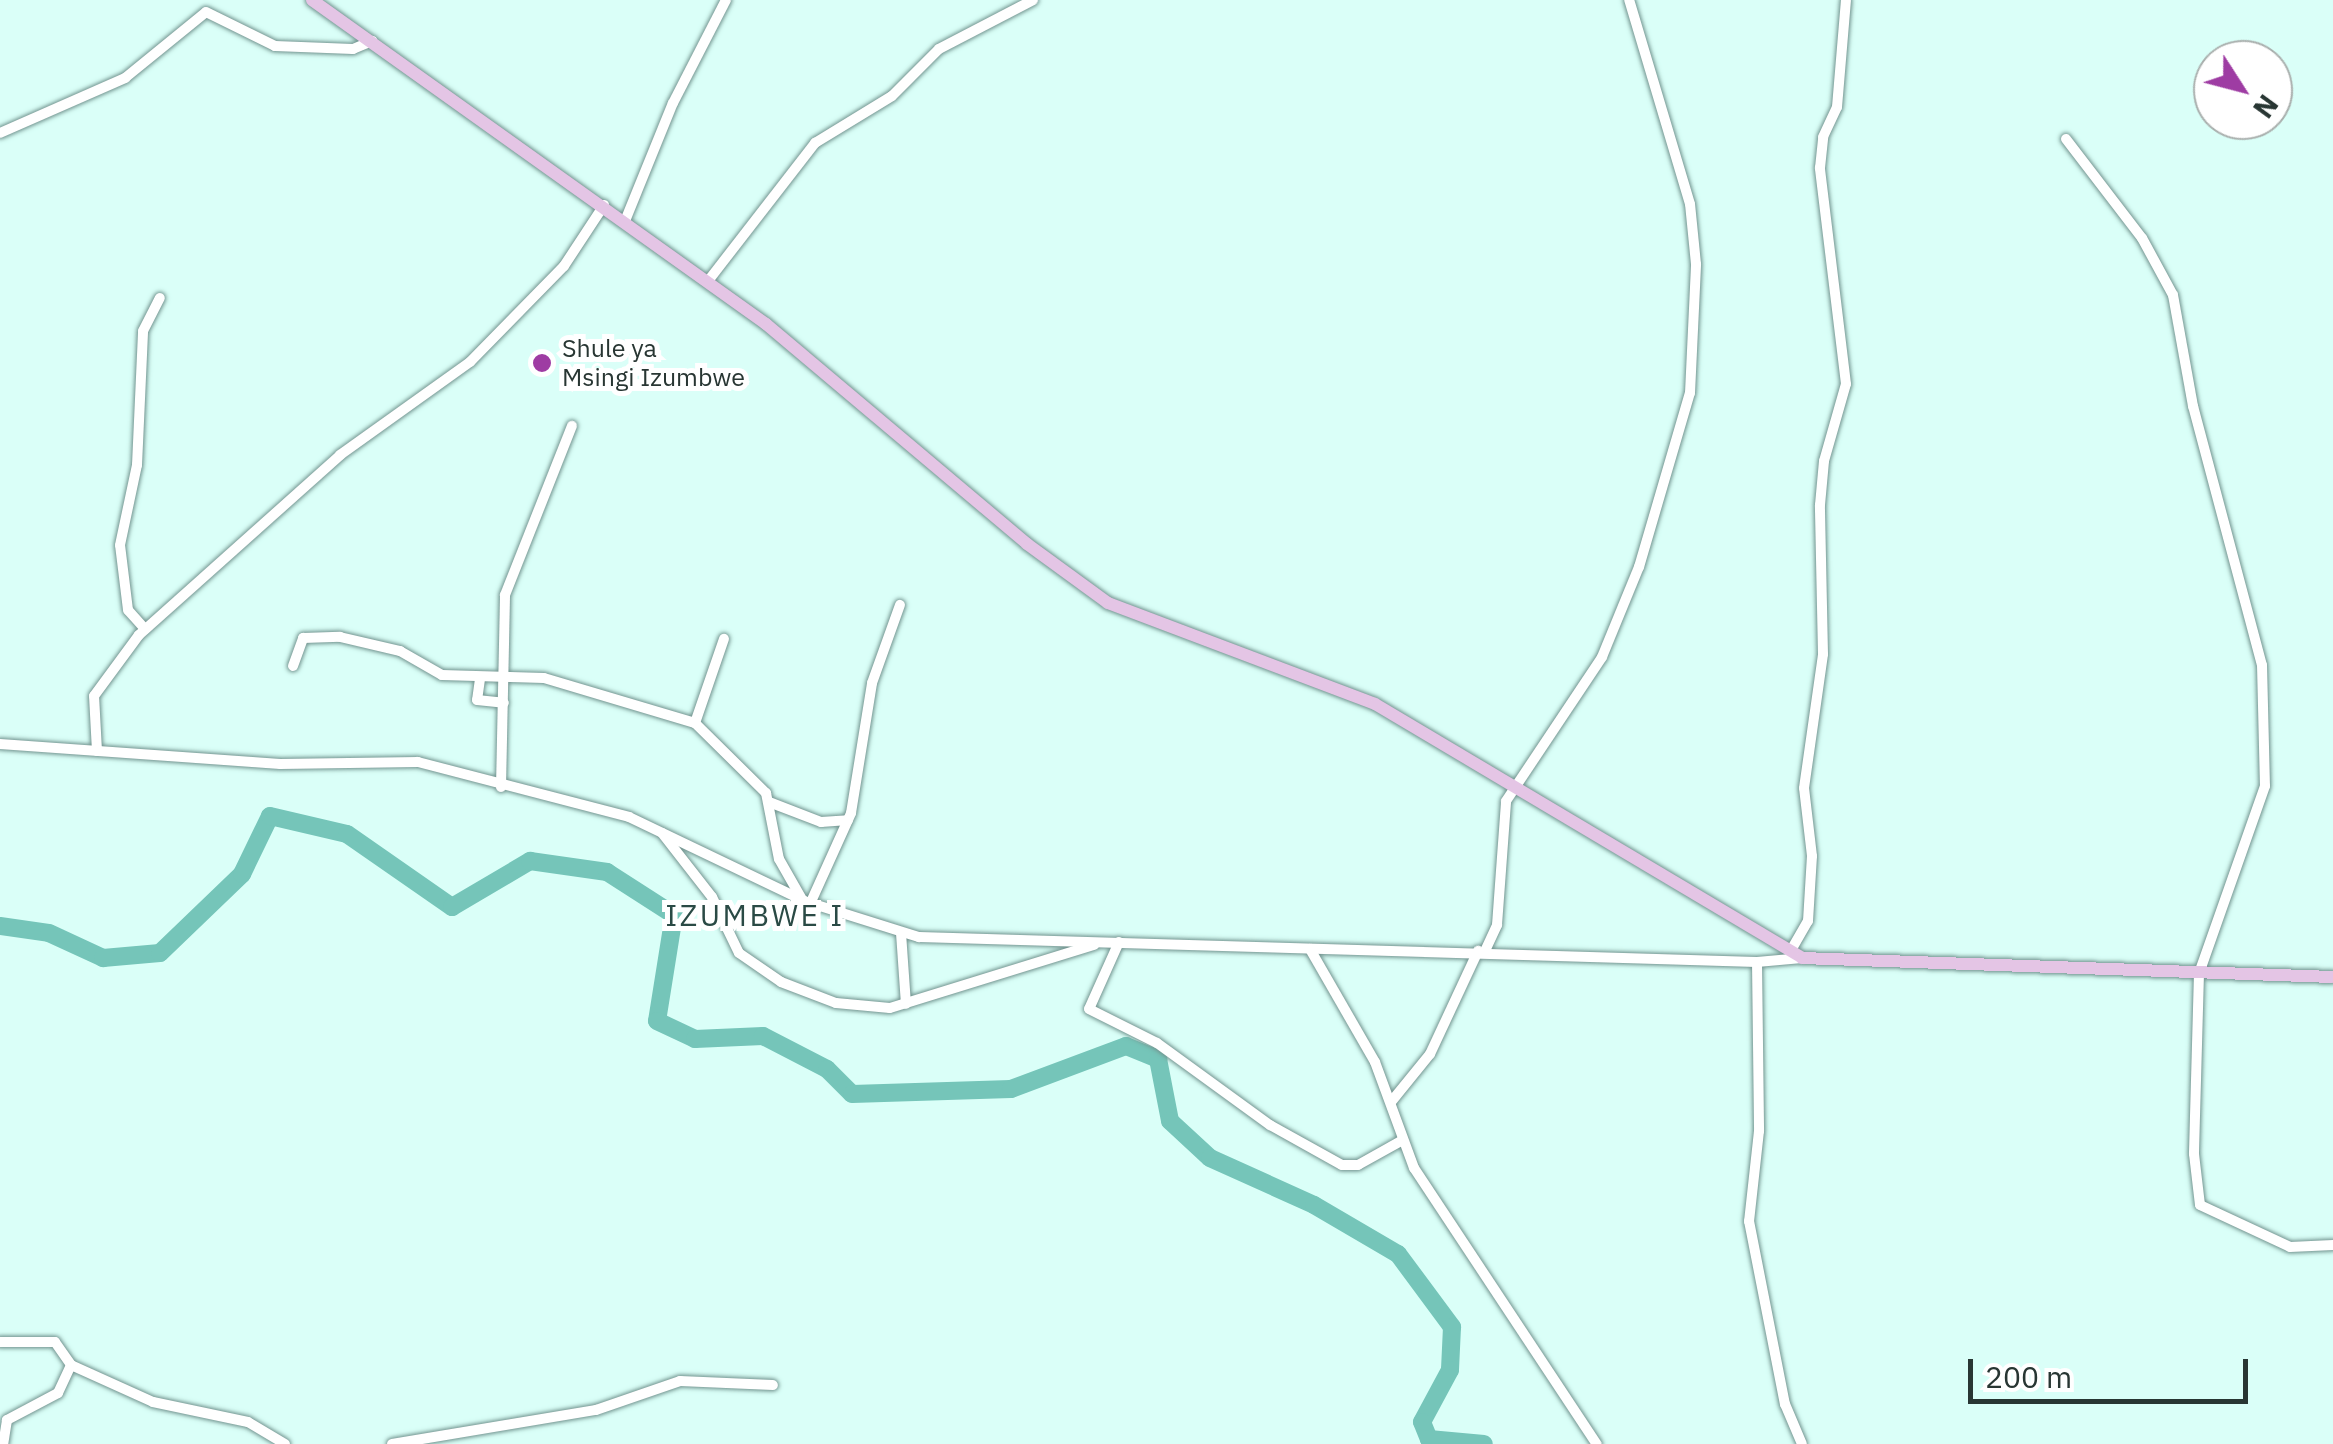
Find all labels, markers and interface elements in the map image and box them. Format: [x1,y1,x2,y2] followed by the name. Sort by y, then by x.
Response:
[2193,40,2293,140] north arrow
[2245,88,2287,126] text: N
[562,334,745,393] place label: Shule ya Msingi Izumbwe
[531,352,553,374] marker: Shule ya Msingi Izumbwe
[665,897,845,933] district label: IZUMBWE I
[1973,1339,2253,1401] scale bar
[1985,1357,2072,1396] text: 200 m

